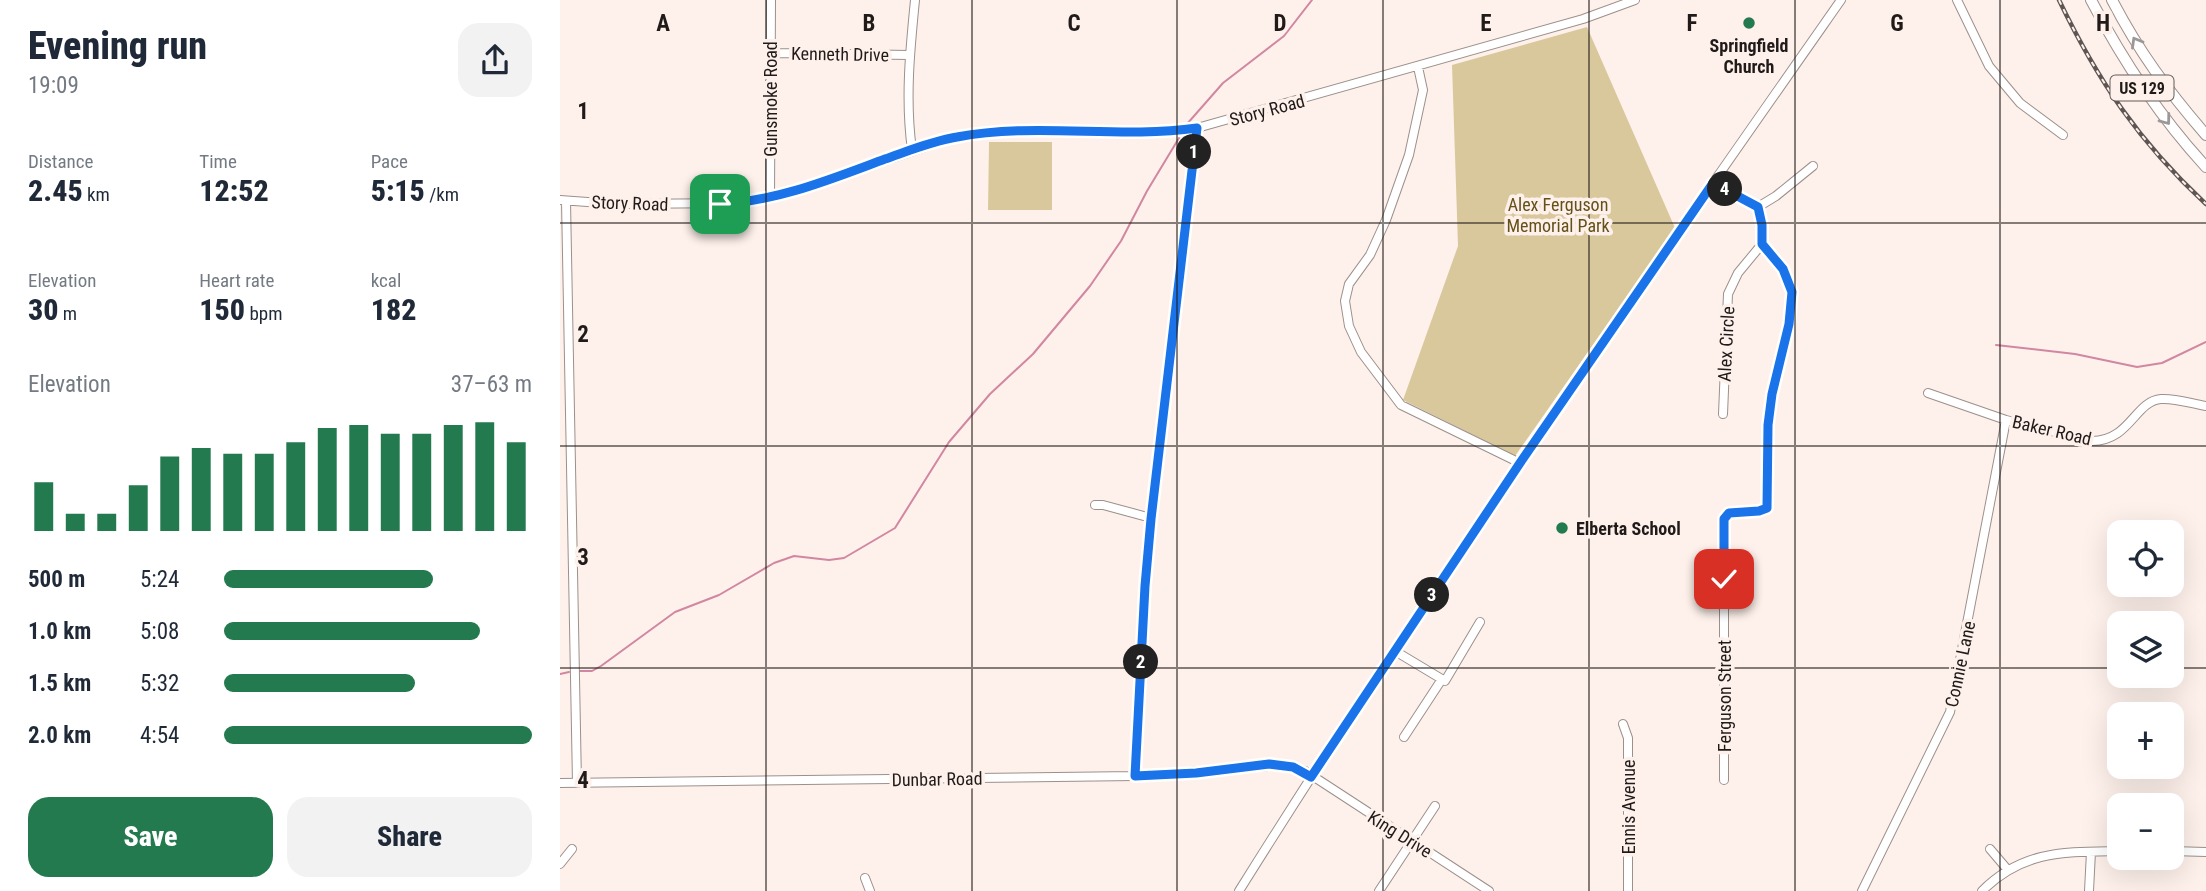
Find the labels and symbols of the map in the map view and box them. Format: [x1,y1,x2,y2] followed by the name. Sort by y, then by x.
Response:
[656,10,670,37] text: A
[863,10,875,37] text: B
[1067,10,1081,37] text: C
[1274,10,1287,37] text: D
[1480,10,1492,37] text: E
[1687,10,1698,37] text: F
[1890,10,1904,37] text: G
[2096,10,2110,37] text: H
[1741,15,1757,31] marker: Springfield Church
[1710,35,1788,77] place label: Springfield Church
[2131,36,2144,49] one-way arrow
[760,41,781,157] street label: Gunsmoke Road
[791,43,889,65] street label: Kenneth Drive
[2110,76,2174,100] road number: US 129
[1227,90,1307,130] street label: Story Road
[577,98,589,125] text: 1
[2157,113,2170,125] one-way arrow
[1176,134,1212,170] pin: 1
[1708,172,1742,206] pin: 4
[690,174,750,234] pin
[591,191,669,215] street label: Story Road
[1506,194,1610,236] park label: Alex Ferguson Memorial Park
[1714,306,1738,382] street label: Alex Circle
[577,321,589,348] text: 2
[2010,411,2094,449] street label: Baker Road
[1576,518,1681,539] place label: Elberta School
[1554,520,1570,536] marker: Elberta School
[577,544,589,571] text: 3
[1694,549,1754,609] pin
[1414,578,1450,612] pin: 3
[1941,619,1979,709] street label: Connie Lane
[1714,640,1735,752] street label: Ferguson Street
[1124,644,1158,680] pin: 2
[1618,760,1639,854] street label: Ennis Avenue
[577,767,589,794] text: 4
[891,768,983,790] street label: Dunbar Road
[1364,806,1436,862] street label: King Drive

